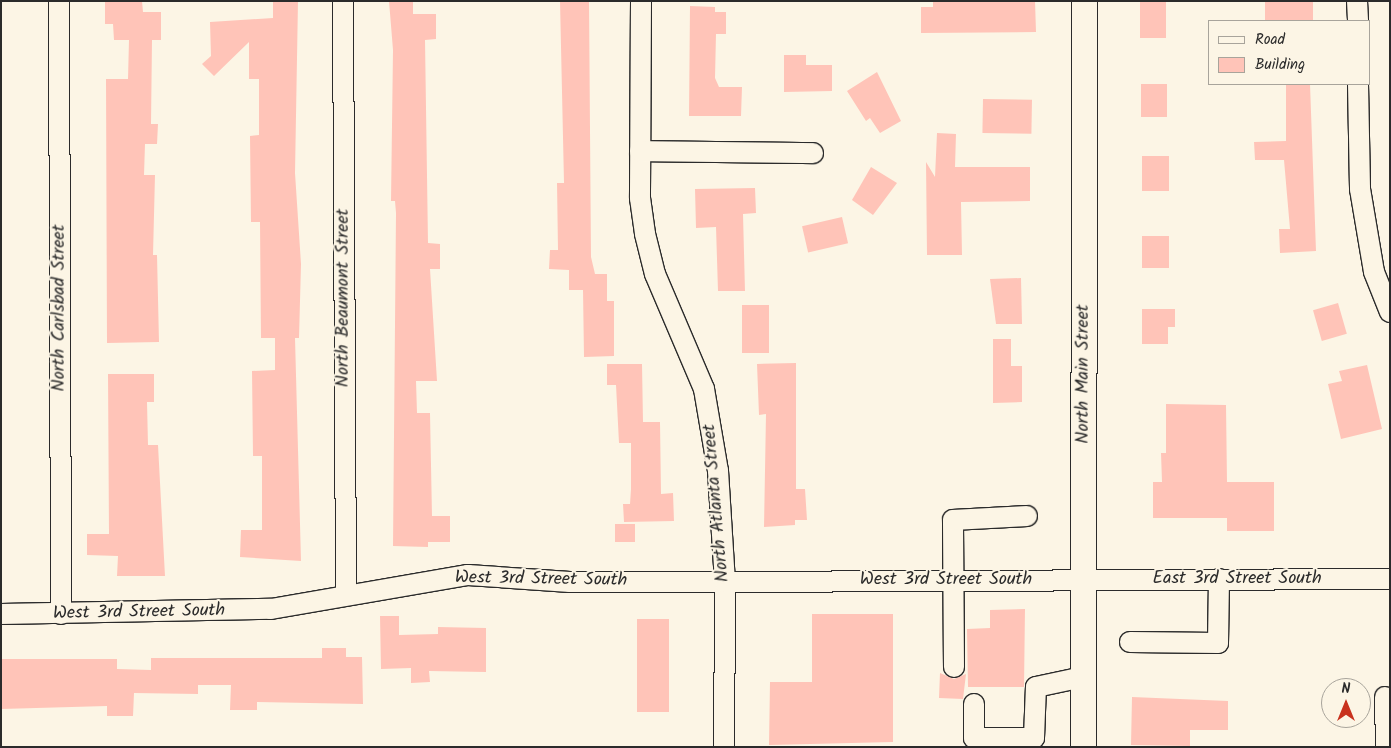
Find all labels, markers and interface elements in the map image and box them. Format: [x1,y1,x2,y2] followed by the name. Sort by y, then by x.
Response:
[1208,20,1371,85] legend
[1255,28,1285,52] text: Road
[1255,53,1305,77] text: Building
[333,209,355,387] street label: North Beaumont Street
[49,224,71,392] street label: North Carlsbad Street
[1073,304,1095,444] street label: North Main Street
[699,423,735,583] street label: North Atlanta Street
[455,568,627,592] street label: West 3rd Street South
[1152,568,1322,590] street label: East 3rd Street South
[860,569,1032,591] street label: West 3rd Street South
[53,601,225,625] street label: West 3rd Street South
[1321,678,1371,728] north arrow
[1342,678,1350,700] text: N

